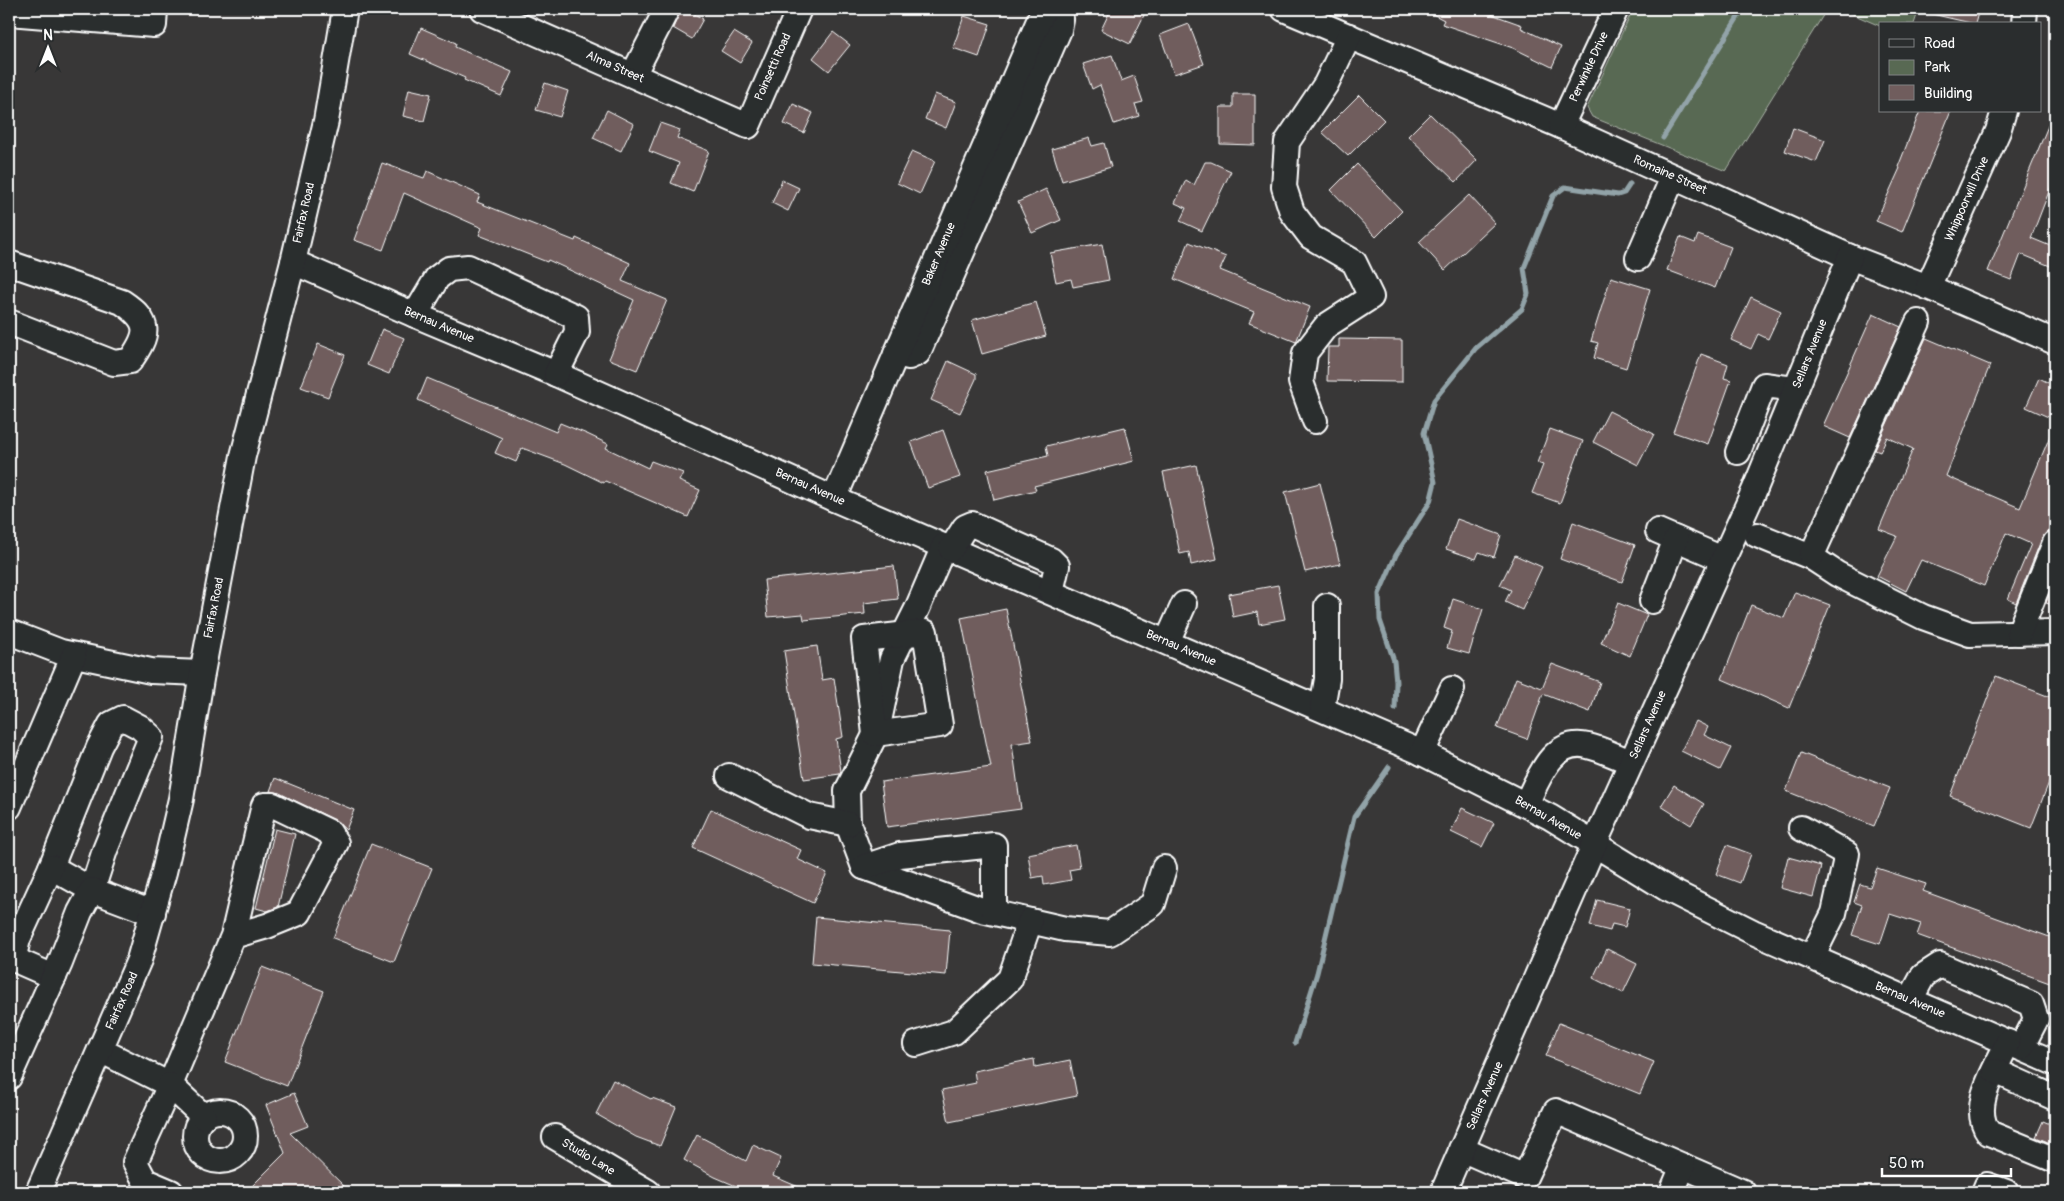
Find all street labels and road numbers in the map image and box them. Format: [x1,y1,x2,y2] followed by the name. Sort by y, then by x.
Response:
[1566,29,1612,104] street label: Perwinkle Drive
[751,31,795,103] street label: Poinsetti Road
[584,48,647,87] street label: Alma Street
[1631,152,1709,198] street label: Romaine Street
[1942,154,1992,244] street label: Whippoorwill Drive
[290,181,318,245] street label: Fairfax Road
[919,220,959,288] street label: Baker Avenue
[402,304,476,347] street label: Bernau Avenue
[1789,317,1831,391] street label: Sellars Avenue
[773,465,847,509] street label: Bernau Avenue
[201,576,227,640] street label: Fairfax Road
[1144,627,1218,670] street label: Bernau Avenue
[1626,688,1670,762] street label: Sellars Avenue
[1512,793,1584,843] street label: Bernau Avenue
[103,970,141,1032] street label: Fairfax Road
[1873,979,1947,1022] street label: Bernau Avenue
[1463,1059,1507,1133] street label: Sellars Avenue
[559,1135,617,1179] street label: Studio Lane

